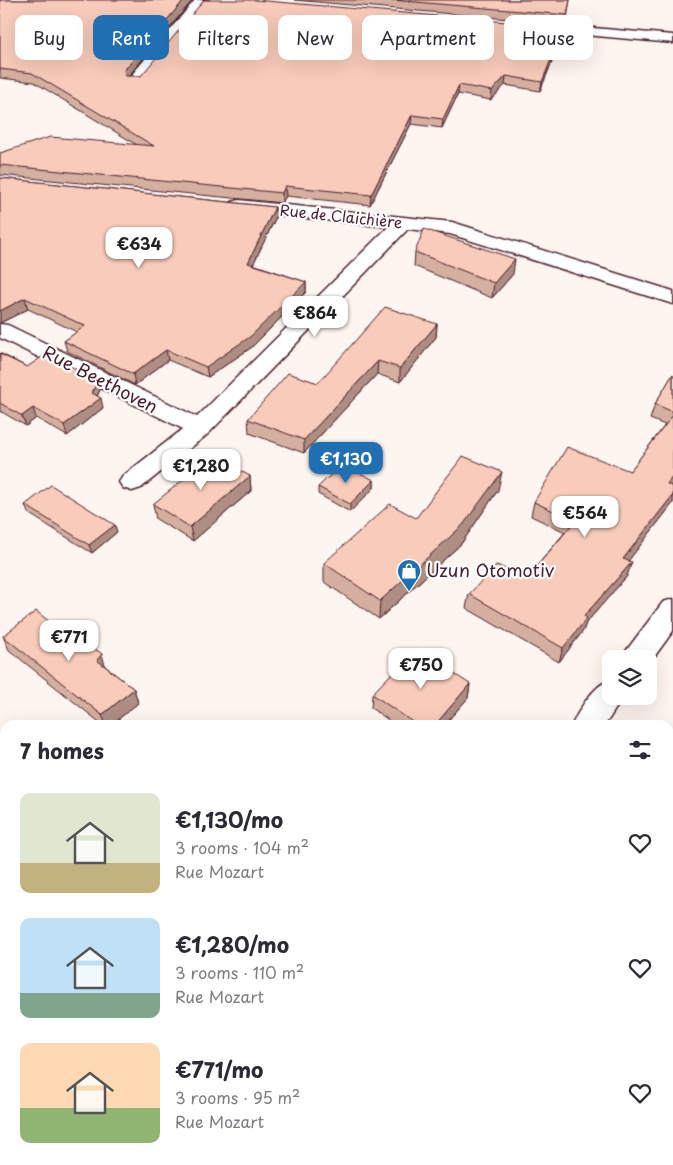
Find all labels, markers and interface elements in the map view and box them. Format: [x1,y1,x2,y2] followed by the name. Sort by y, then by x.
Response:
[15,15,83,60] chip: Buy
[93,15,169,60] chip: Rent
[179,15,268,60] chip: Filters
[278,15,352,60] chip: New
[362,15,494,60] chip: Apartment
[504,15,593,60] chip: House
[279,198,403,233] street label: Rue de Claichière
[109,226,169,269] pin: €634
[116,231,162,255] text: €634
[285,296,345,338] pin: €864
[293,300,337,324] text: €864
[38,338,163,419] street label: Rue Beethoven
[305,442,387,484] pin: €1,130
[320,446,372,470] text: €1,130
[160,448,242,491] pin: €1,280
[173,453,229,477] text: €1,280
[555,496,615,538] pin: €564
[563,500,607,524] text: €564
[426,556,554,583] place label: Uzun Otomotiv
[396,558,422,592] shop icon: Uzun Otomotiv
[39,620,99,662] pin: €771
[51,624,88,648] text: €771
[391,648,451,690] pin: €750
[602,650,657,705] map controls
[602,650,657,705] button: layers
[399,652,443,676] text: €750
[20,734,104,766] text: 7 homes
[626,736,654,764] icon: filters
[175,803,283,835] text: €1,130/mo
[60,813,120,873] icon: home
[626,829,654,857] icon: heart
[175,835,309,859] text: 3 rooms · 104 m²
[175,859,264,883] text: Rue Mozart
[175,928,289,960] text: €1,280/mo
[60,938,120,998] icon: home
[626,954,654,982] icon: heart
[175,960,304,984] text: 3 rooms · 110 m²
[175,984,264,1008] text: Rue Mozart
[175,1053,263,1085] text: €771/mo
[60,1063,120,1123] icon: home
[626,1079,654,1107] icon: heart
[175,1085,300,1109] text: 3 rooms · 95 m²
[175,1109,264,1133] text: Rue Mozart

